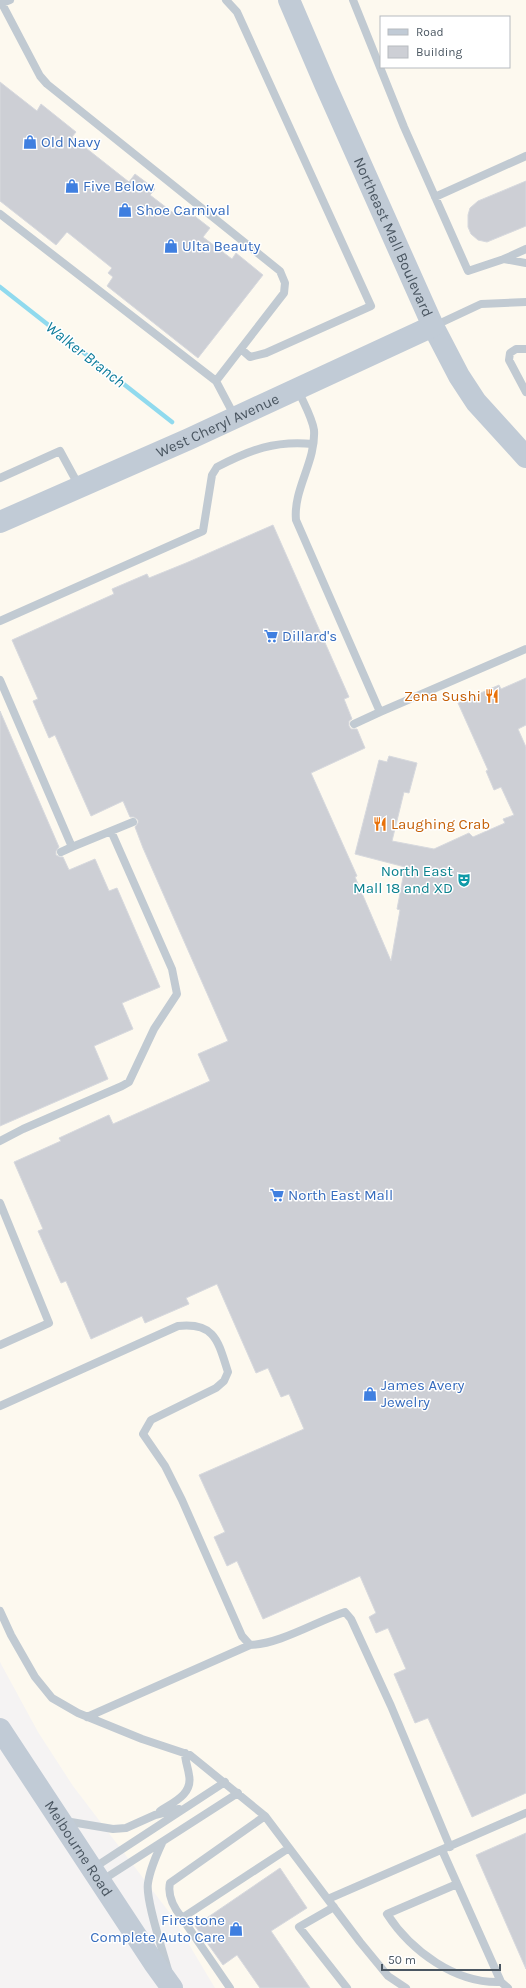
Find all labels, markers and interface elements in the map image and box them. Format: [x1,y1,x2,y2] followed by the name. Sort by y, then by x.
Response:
[380,16,510,68] legend
[416,25,444,39] text: Road
[416,45,463,59] text: Building
[41,133,100,151] place label: Old Navy
[22,134,38,150] shop icon: Old Navy
[350,154,437,320] street label: Northeast Mall Boulevard
[83,177,155,195] place label: Five Below
[64,178,80,194] shop icon: Five Below
[136,201,230,219] place label: Shoe Carnival
[117,202,133,218] shop icon: Shoe Carnival
[182,237,260,255] place label: Ulta Beauty
[163,238,179,254] shop icon: Ulta Beauty
[42,317,129,392] water label: Walker Branch
[153,390,282,461] street label: West Cheryl Avenue
[282,627,337,645] place label: Dillard's
[263,628,279,644] supermarket icon: Dillard's
[404,687,481,705] place label: Zena Sushi
[484,688,500,704] restaurant icon: Zena Sushi
[391,815,490,833] place label: Laughing Crab
[372,816,388,832] restaurant icon: Laughing Crab
[353,862,453,897] place label: North East Mall 18 and XD
[456,872,472,888] theatre icon: North East Mall 18 and XD
[288,1186,393,1204] place label: North East Mall
[269,1187,285,1203] supermarket icon: North East Mall
[381,1376,464,1411] place label: James Avery Jewelry
[362,1386,378,1402] shop icon: James Avery Jewelry
[41,1797,117,1900] street label: Melbourne Road
[90,1911,225,1946] place label: Firestone Complete Auto Care
[228,1921,244,1937] shop icon: Firestone Complete Auto Care
[382,1946,500,1972] scale bar
[388,1953,416,1967] text: 50 m

